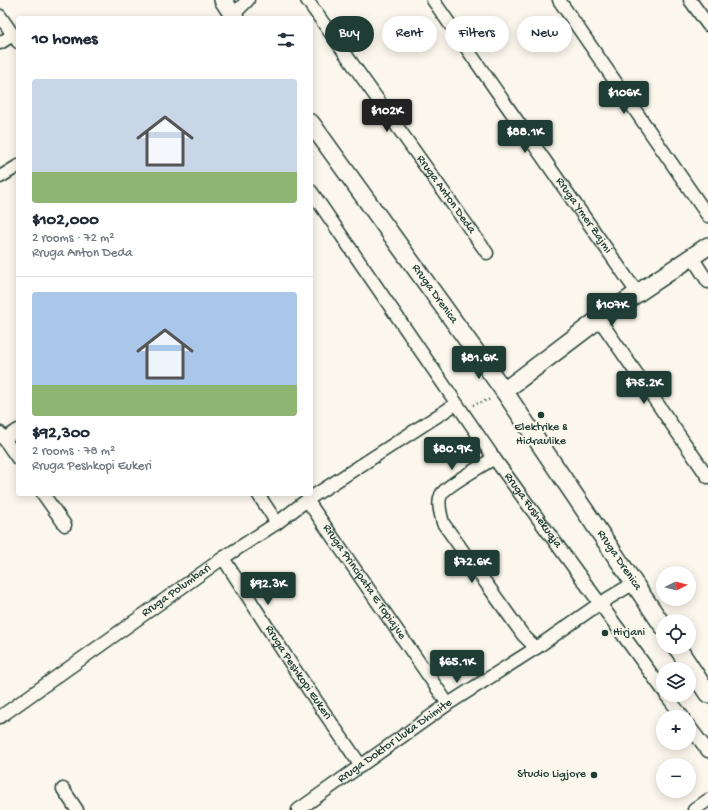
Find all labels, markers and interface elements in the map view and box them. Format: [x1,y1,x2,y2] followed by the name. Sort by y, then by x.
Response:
[325,16,374,52] chip: Buy
[382,16,437,52] chip: Rent
[445,16,509,52] chip: Filters
[517,16,572,52] chip: New
[275,29,297,51] icon: filters
[32,30,98,50] text: 10 homes
[596,81,652,115] pin: $106K
[608,86,640,101] text: $106K
[359,99,415,133] pin: $102K
[371,104,403,119] text: $102K
[129,105,201,177] icon: home
[492,120,558,154] pin: $88.1K
[507,125,543,140] text: $88.1K
[413,153,478,237] street label: Rruga Anton Deda
[552,175,615,257] street label: Rruga Ymer Zajmi
[32,211,99,231] text: $102,000
[32,231,114,246] text: 2 rooms · 72 m²
[32,246,132,261] text: Rruga Anton Deda
[408,262,461,327] street label: Rruga Drenica
[584,293,640,327] pin: $107K
[596,298,628,313] text: $107K
[129,318,201,390] icon: home
[446,346,512,380] pin: $81.6K
[461,351,497,366] text: $81.6K
[611,371,677,405] pin: $75.2K
[625,376,663,391] text: $75.2K
[536,410,546,420] marker: Elektrike & Hidraulike
[514,421,568,449] place label: Elektrike & Hidraulike
[32,424,90,444] text: $92,300
[419,437,485,471] pin: $80.9K
[433,442,471,457] text: $80.9K
[32,444,115,459] text: 2 rooms · 78 m²
[32,459,152,474] text: Rruga Peshkopi Eukeri
[500,470,565,551] street label: Rruga Fushëkuqja
[319,522,409,643] street label: Rruga Principata E Topiajve
[593,528,644,594] street label: Rruga Drenica
[439,550,505,584] pin: $72.6K
[454,555,490,570] text: $72.6K
[139,561,214,621] street label: Rruga Polumbari
[656,566,696,606] north arrow
[656,566,696,798] map controls
[235,572,301,606] pin: $92.3K
[250,577,286,592] text: $92.3K
[656,614,696,654] button: locate
[261,623,335,723] street label: Rruga Peshkopi Eukeri
[613,626,646,640] place label: Hirjani
[600,628,610,638] marker: Hirjani
[424,650,490,684] pin: $65.1K
[439,655,475,670] text: $65.1K
[656,662,696,702] button: layers
[335,696,456,787] street label: Rruga Doktor Lluka Dhimite
[656,710,696,750] button: +
[656,758,696,798] button: −
[517,768,587,782] place label: Studio Ligjore
[589,770,599,780] marker: Studio Ligjore

